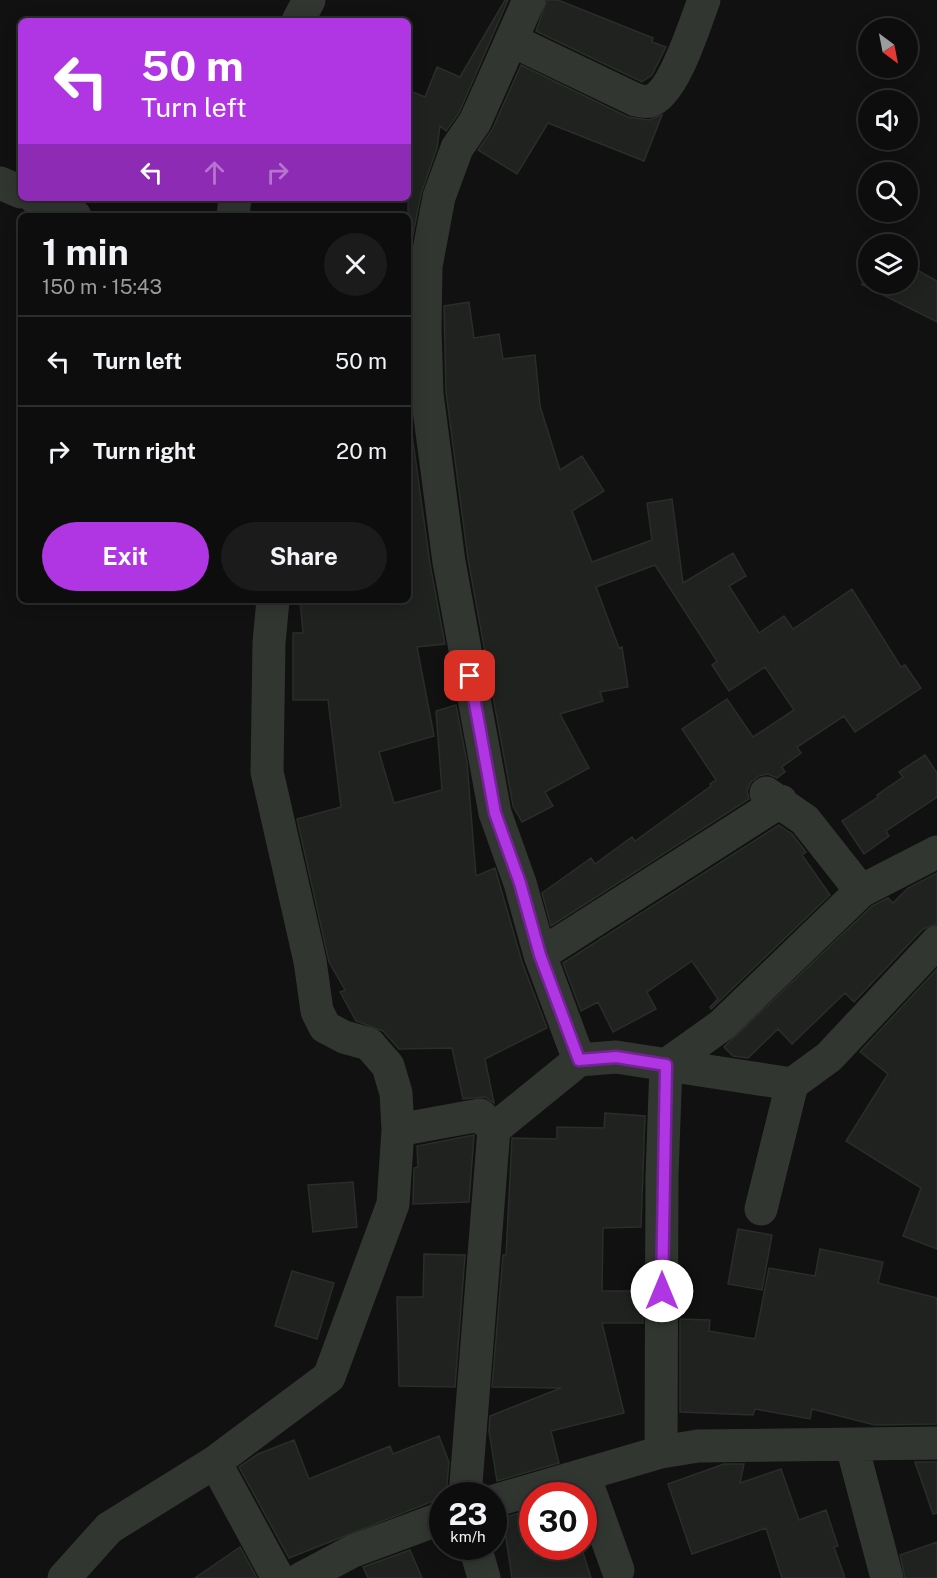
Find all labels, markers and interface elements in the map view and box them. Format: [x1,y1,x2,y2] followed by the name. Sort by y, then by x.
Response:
[858,18,918,78] north arrow
[858,18,918,294] map controls
[141,41,244,90] text: 50 m
[42,42,120,120] icon: left
[858,90,918,150] button: sound
[141,91,247,123] text: Turn left
[135,156,168,189] icon: left
[198,156,231,189] icon: ahead
[261,156,294,189] icon: right
[858,162,918,222] button: search
[42,231,129,273] text: 1 min
[324,233,387,296] button: close
[858,234,918,294] button: layers
[42,275,162,299] text: 150 m · 15:43
[42,345,75,378] icon: left
[93,348,182,374] text: Turn left
[335,348,387,374] text: 50 m
[42,435,75,468] icon: right
[93,438,196,464] text: Turn right
[336,438,387,464] text: 20 m
[42,522,209,591] button: Exit
[221,522,387,591] button: Share
[444,650,495,701] pin
[453,659,486,692] icon: arrive
[630,1259,694,1323] position arrow
[519,1482,597,1560] speed limit sign: 30
[448,1496,488,1532] text: 23
[450,1528,486,1545] text: km/h

